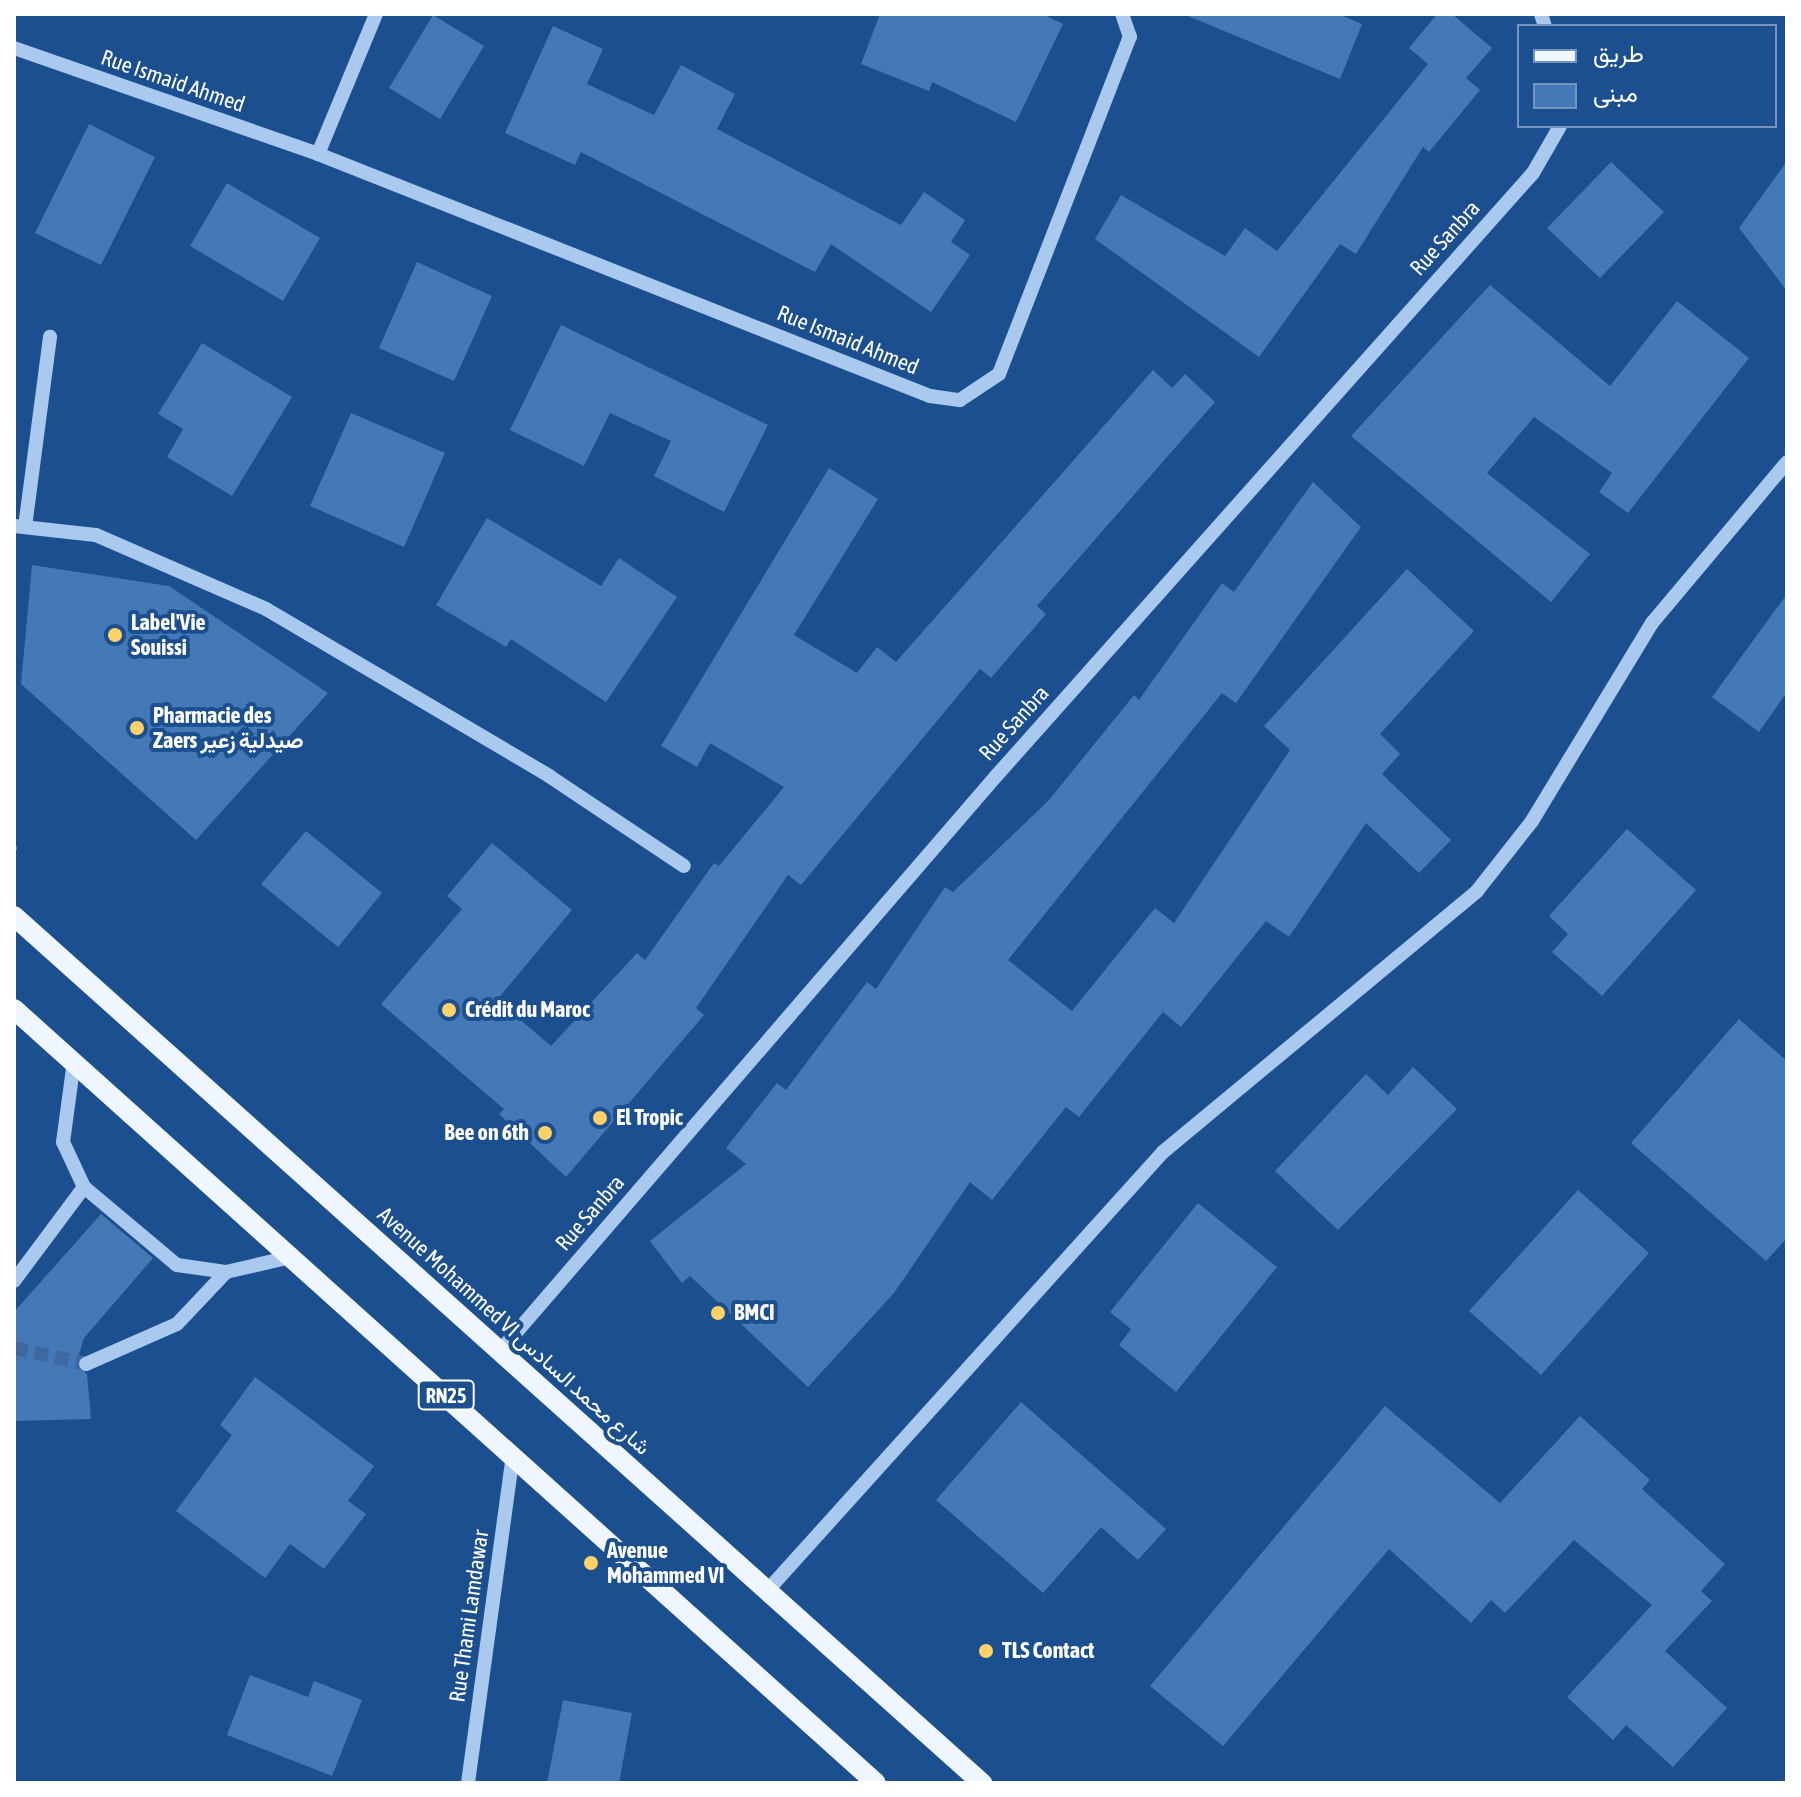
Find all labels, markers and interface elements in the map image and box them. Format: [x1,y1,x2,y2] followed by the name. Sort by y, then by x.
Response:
[1517,24,1777,128] legend
[1593,40,1644,67] text: طريق
[98,44,248,118] street label: Rue Ismaid Ahmed
[1593,80,1638,107] text: مبنى
[1405,195,1485,281] street label: Rue Sanbra
[773,300,923,380] street label: Rue Ismaid Ahmed
[131,609,205,660] place label: Label'Vie Souissi
[106,626,124,644] marker: Label'Vie Souissi
[974,680,1054,766] street label: Rue Sanbra
[153,702,304,754] place label: Pharmacie des Zaers صيدلية زعير
[128,719,146,737] marker: Pharmacie des Zaers صيدلية زعير
[465,997,590,1023] place label: Crédit du Maroc
[440,1001,458,1019] marker: Crédit du Maroc
[616,1105,683,1131] place label: El Tropic
[591,1109,609,1127] marker: El Tropic
[444,1120,529,1146] place label: Bee on 6th
[536,1124,554,1142] marker: Bee on 6th
[550,1170,630,1256] street label: Rue Sanbra
[372,1201,656,1461] street label: Avenue Mohammed VI شارع محمد السادس
[734,1300,775,1326] place label: BMCI
[709,1304,727,1322] marker: BMCI
[416,1379,476,1411] road number: RN25
[444,1528,494,1704] street label: Rue Thami Lamdawar
[607,1537,724,1588] place label: Avenue Mohammed VI
[582,1554,600,1572] marker: Avenue Mohammed VI
[1002,1638,1094,1664] place label: TLS Contact
[977,1642,995,1660] marker: TLS Contact

